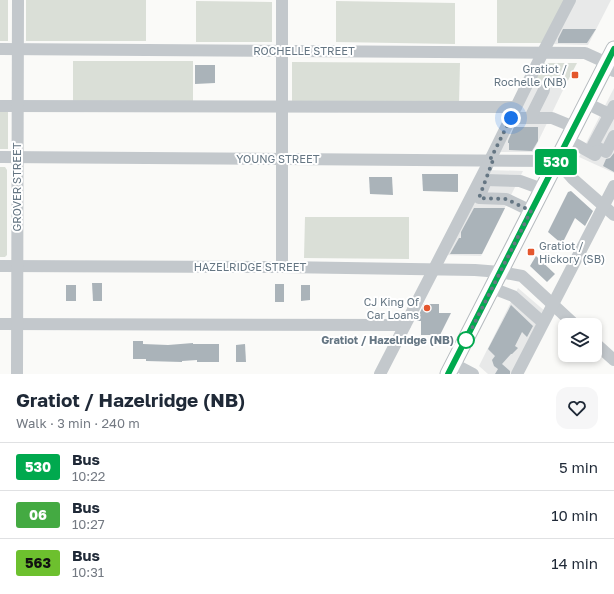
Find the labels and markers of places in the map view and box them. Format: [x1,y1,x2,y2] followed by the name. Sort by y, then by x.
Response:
[494,62,567,88] place label: Gratiot / Rochelle (NB)
[570,70,580,80] marker: Gratiot / Rochelle (NB)
[539,239,605,265] place label: Gratiot / Hickory (SB)
[526,247,536,257] marker: Gratiot / Hickory (SB)
[364,295,419,321] place label: CJ King Of Car Loans
[422,303,432,313] marker: CJ King Of Car Loans
[457,331,475,349] marker: Gratiot / Hazelridge (NB)
[321,333,454,346] place label: Gratiot / Hazelridge (NB)

